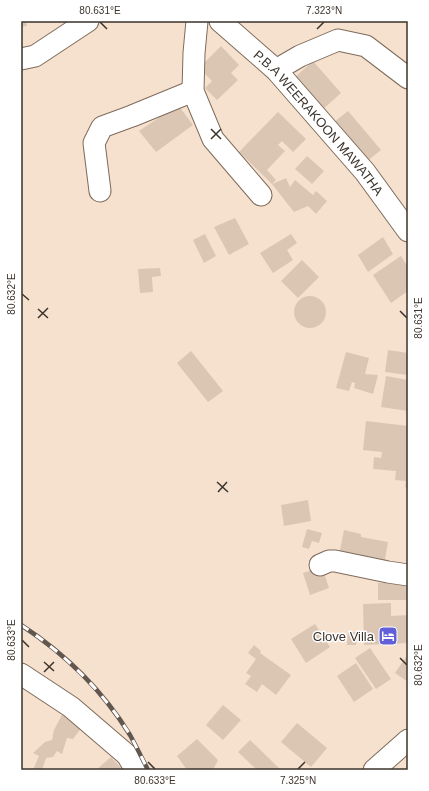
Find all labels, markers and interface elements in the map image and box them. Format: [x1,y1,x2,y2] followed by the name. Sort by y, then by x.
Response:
[79,5,121,16] text: 80.631°E
[306,5,342,16] text: 7.323°N
[251,47,387,198] street label: P.B.A WEERAKOON MAWATHA
[6,273,17,315] text: 80.632°E
[413,297,424,339] text: 80.631°E
[6,619,17,661] text: 80.633°E
[377,625,399,647] hotel icon: Clove Villa
[313,629,375,644] place label: Clove Villa
[413,644,424,686] text: 80.632°E
[134,775,176,786] text: 80.633°E
[280,775,316,786] text: 7.325°N

